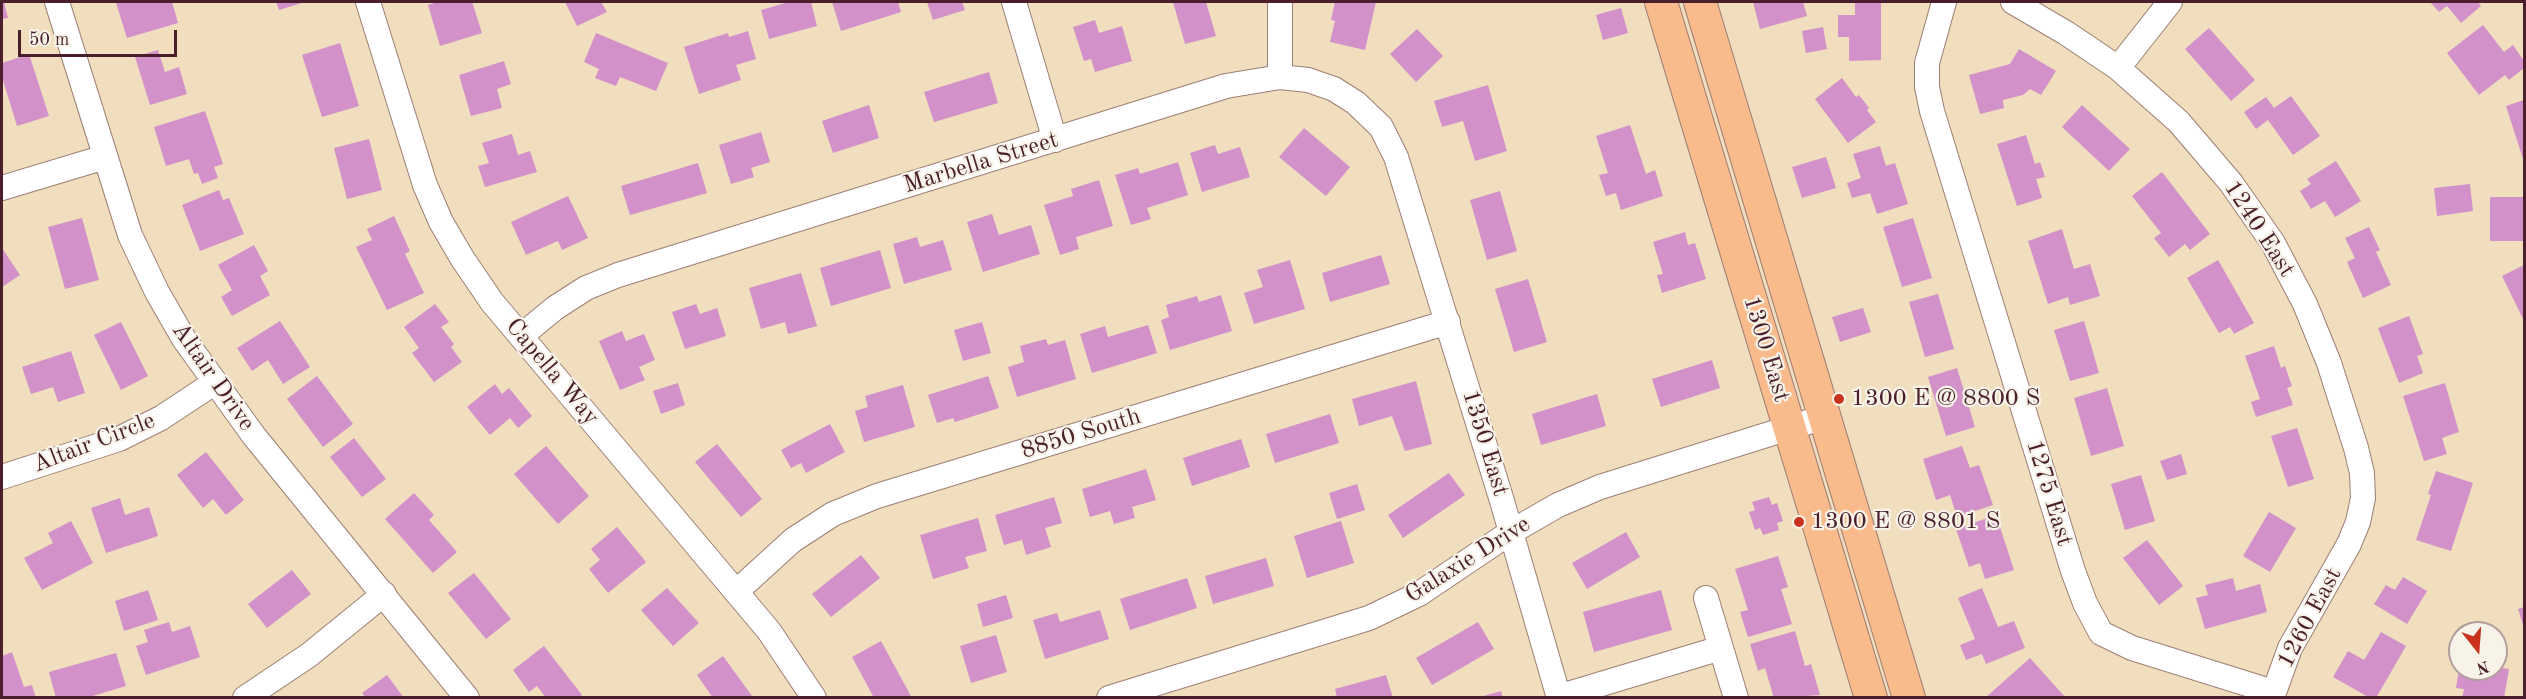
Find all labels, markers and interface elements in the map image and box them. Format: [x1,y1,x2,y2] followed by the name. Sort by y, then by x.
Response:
[21,18,180,56] scale bar
[29,31,69,49] text: 50 m
[900,126,1062,200] street label: Marbella Street
[2217,175,2301,283] street label: 1240 East
[1736,292,1796,406] street label: 1300 East
[499,313,605,431] street label: Capella Way
[165,317,261,437] street label: Altair Drive
[1851,385,2040,413] place label: 1300 E @ 8800 S
[1455,386,1515,500] street label: 1350 East
[1832,392,1846,406] marker: 1300 E @ 8800 S
[1018,402,1144,466] street label: 8850 South
[29,407,159,479] street label: Altair Circle
[2019,436,2079,550] street label: 1275 East
[1811,508,2000,536] place label: 1300 E @ 8801 S
[1400,510,1536,610] street label: Galaxie Drive
[1792,515,1806,529] marker: 1300 E @ 8801 S
[2272,563,2348,673] street label: 1260 East
[2448,621,2508,681] north arrow
[2474,657,2491,676] text: N

